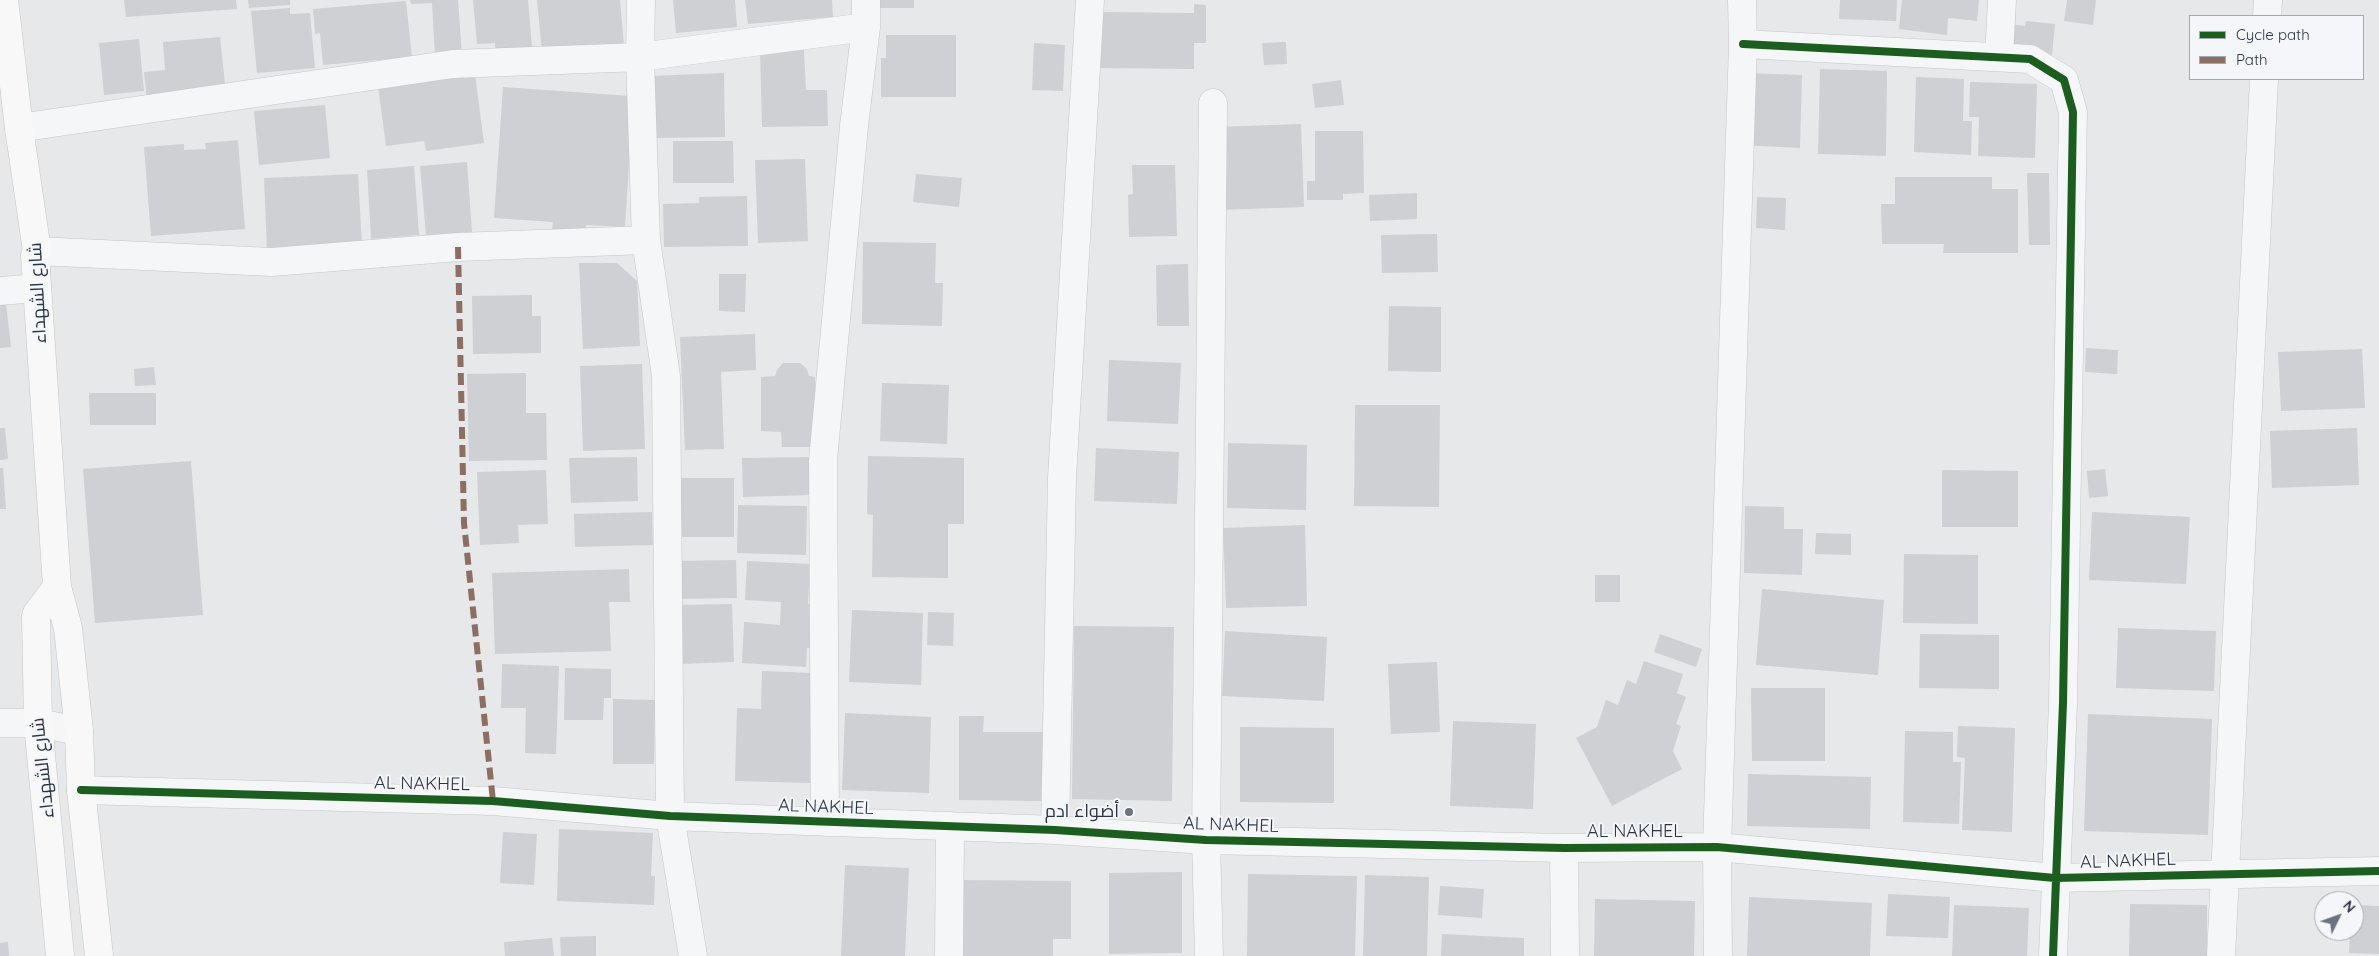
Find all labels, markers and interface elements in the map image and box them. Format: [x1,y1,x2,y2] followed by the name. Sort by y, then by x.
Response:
[2189,15,2364,80] legend
[2236,25,2310,44] text: Cycle path
[2236,50,2268,69] text: Path
[25,242,51,344] street label: شارع الشهداء
[27,717,59,819] street label: شارع الشهداء
[374,772,470,796] street label: AL NAKHEL
[778,795,874,819] street label: AL NAKHEL
[1045,801,1119,823] place label: أضواء ادم
[1123,806,1135,818] marker: أضواء ادم
[1183,813,1279,837] street label: AL NAKHEL
[1587,821,1683,843] street label: AL NAKHEL
[2080,849,2176,873] street label: AL NAKHEL
[2314,891,2364,941] north arrow
[2339,897,2360,916] text: N

